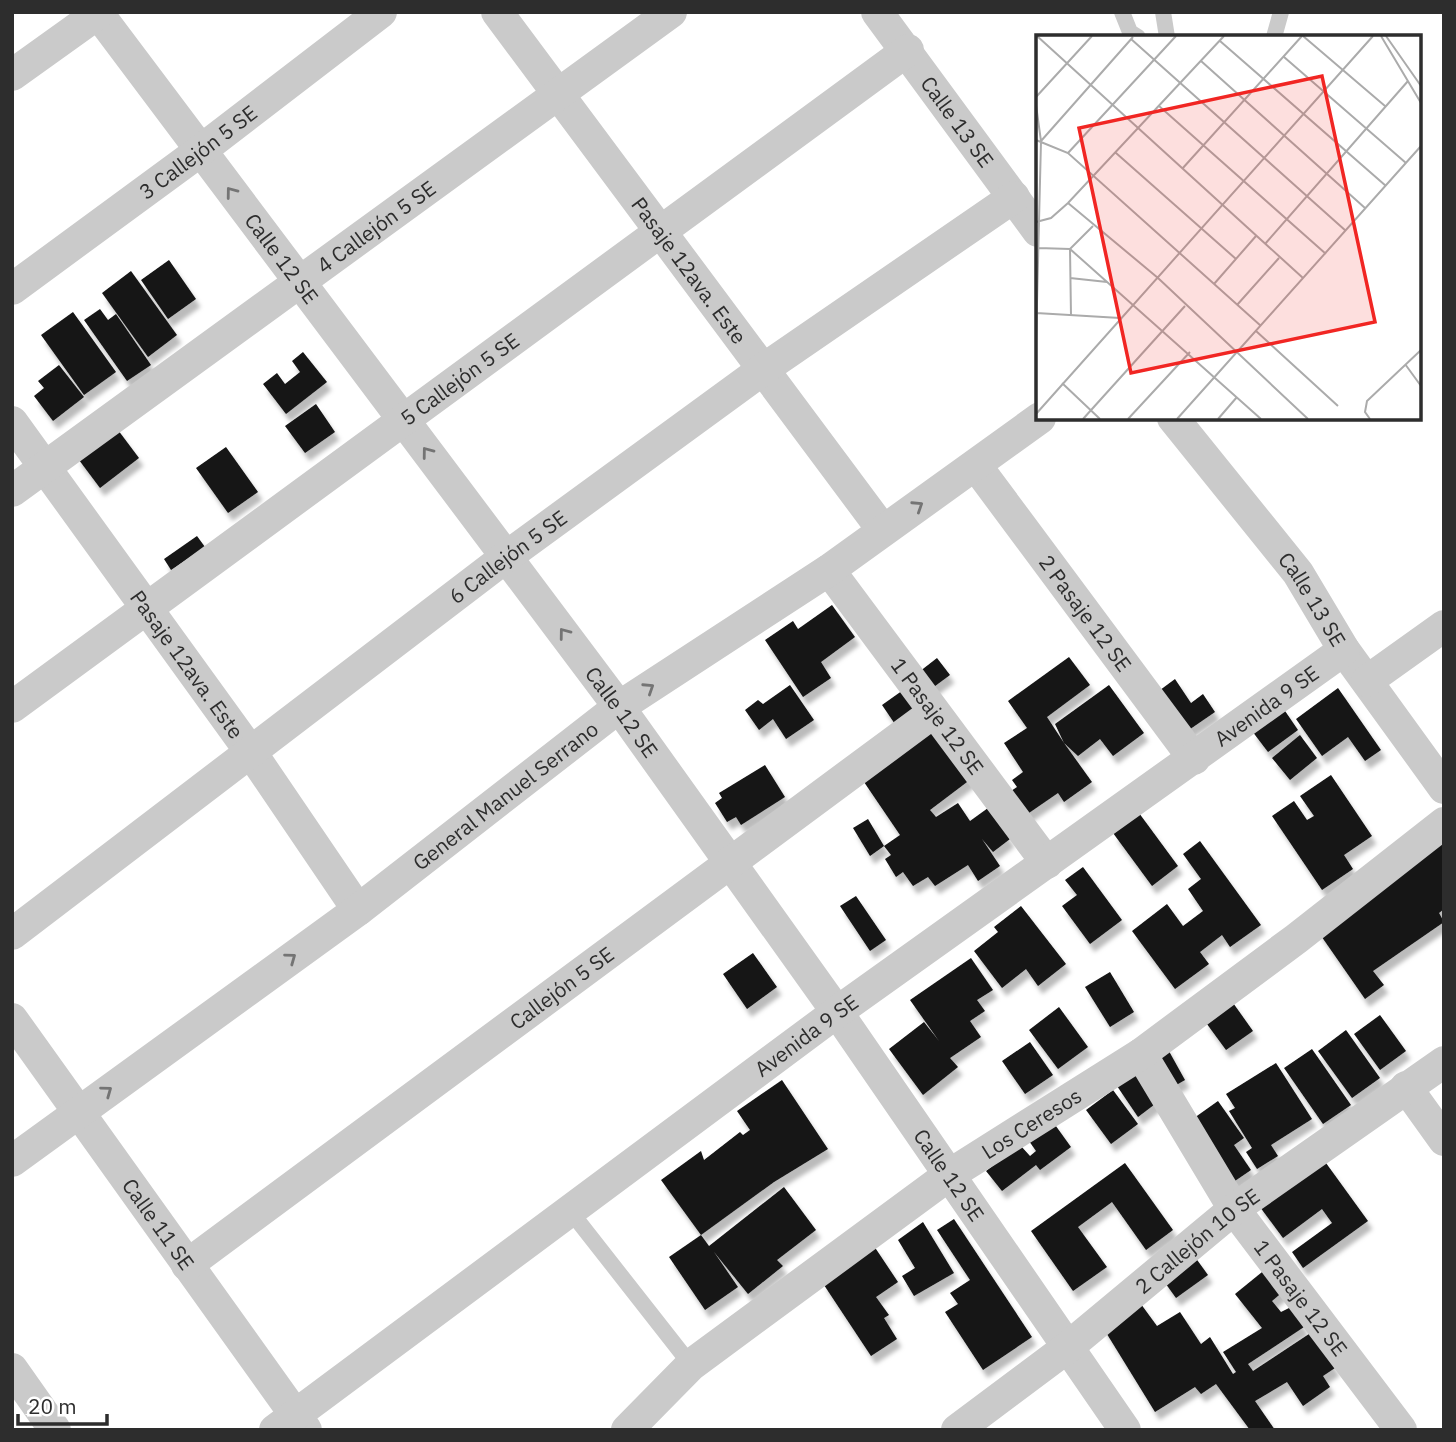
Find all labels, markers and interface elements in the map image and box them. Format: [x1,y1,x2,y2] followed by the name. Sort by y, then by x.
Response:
[1036,35,1421,420] inset map
[915,70,1000,173] street label: Calle 13 SE
[133,98,263,205] street label: 3 Callejón 5 SE
[311,174,441,279] street label: 4 Callejón 5 SE
[226,187,239,199] one-way arrow
[625,191,753,349] street label: Pasaje 12ava. Este
[239,207,325,309] street label: Calle 12 SE
[395,326,525,432] street label: 5 Callejón 5 SE
[422,447,435,459] one-way arrow
[910,502,923,514] one-way arrow
[443,503,572,610] street label: 6 Callejón 5 SE
[1272,546,1353,652] street label: Calle 13 SE
[1033,549,1138,677] street label: 2 Pasaje 12 SE
[124,584,250,744] street label: Pasaje 12ava. Este
[559,628,572,641] one-way arrow
[885,652,990,780] street label: 1 Pasaje 12 SE
[1208,658,1324,752] street label: Avenida 9 SE
[579,661,665,763] street label: Calle 12 SE
[641,684,654,697] one-way arrow
[407,715,604,876] street label: General Manuel Serrano
[504,940,619,1036] street label: Callejón 5 SE
[283,954,296,966] one-way arrow
[749,987,864,1083] street label: Avenida 9 SE
[976,1081,1087,1165] street label: Los Ceresos
[99,1087,112,1099] one-way arrow
[907,1123,991,1227] street label: Calle 12 SE
[116,1172,201,1276] street label: Calle 11 SE
[1129,1181,1265,1300] street label: 2 Callejón 10 SE
[1248,1234,1354,1362] street label: 1 Pasaje 12 SE
[18,1382,107,1426] scale bar
[28,1392,77,1420] text: 20 m

